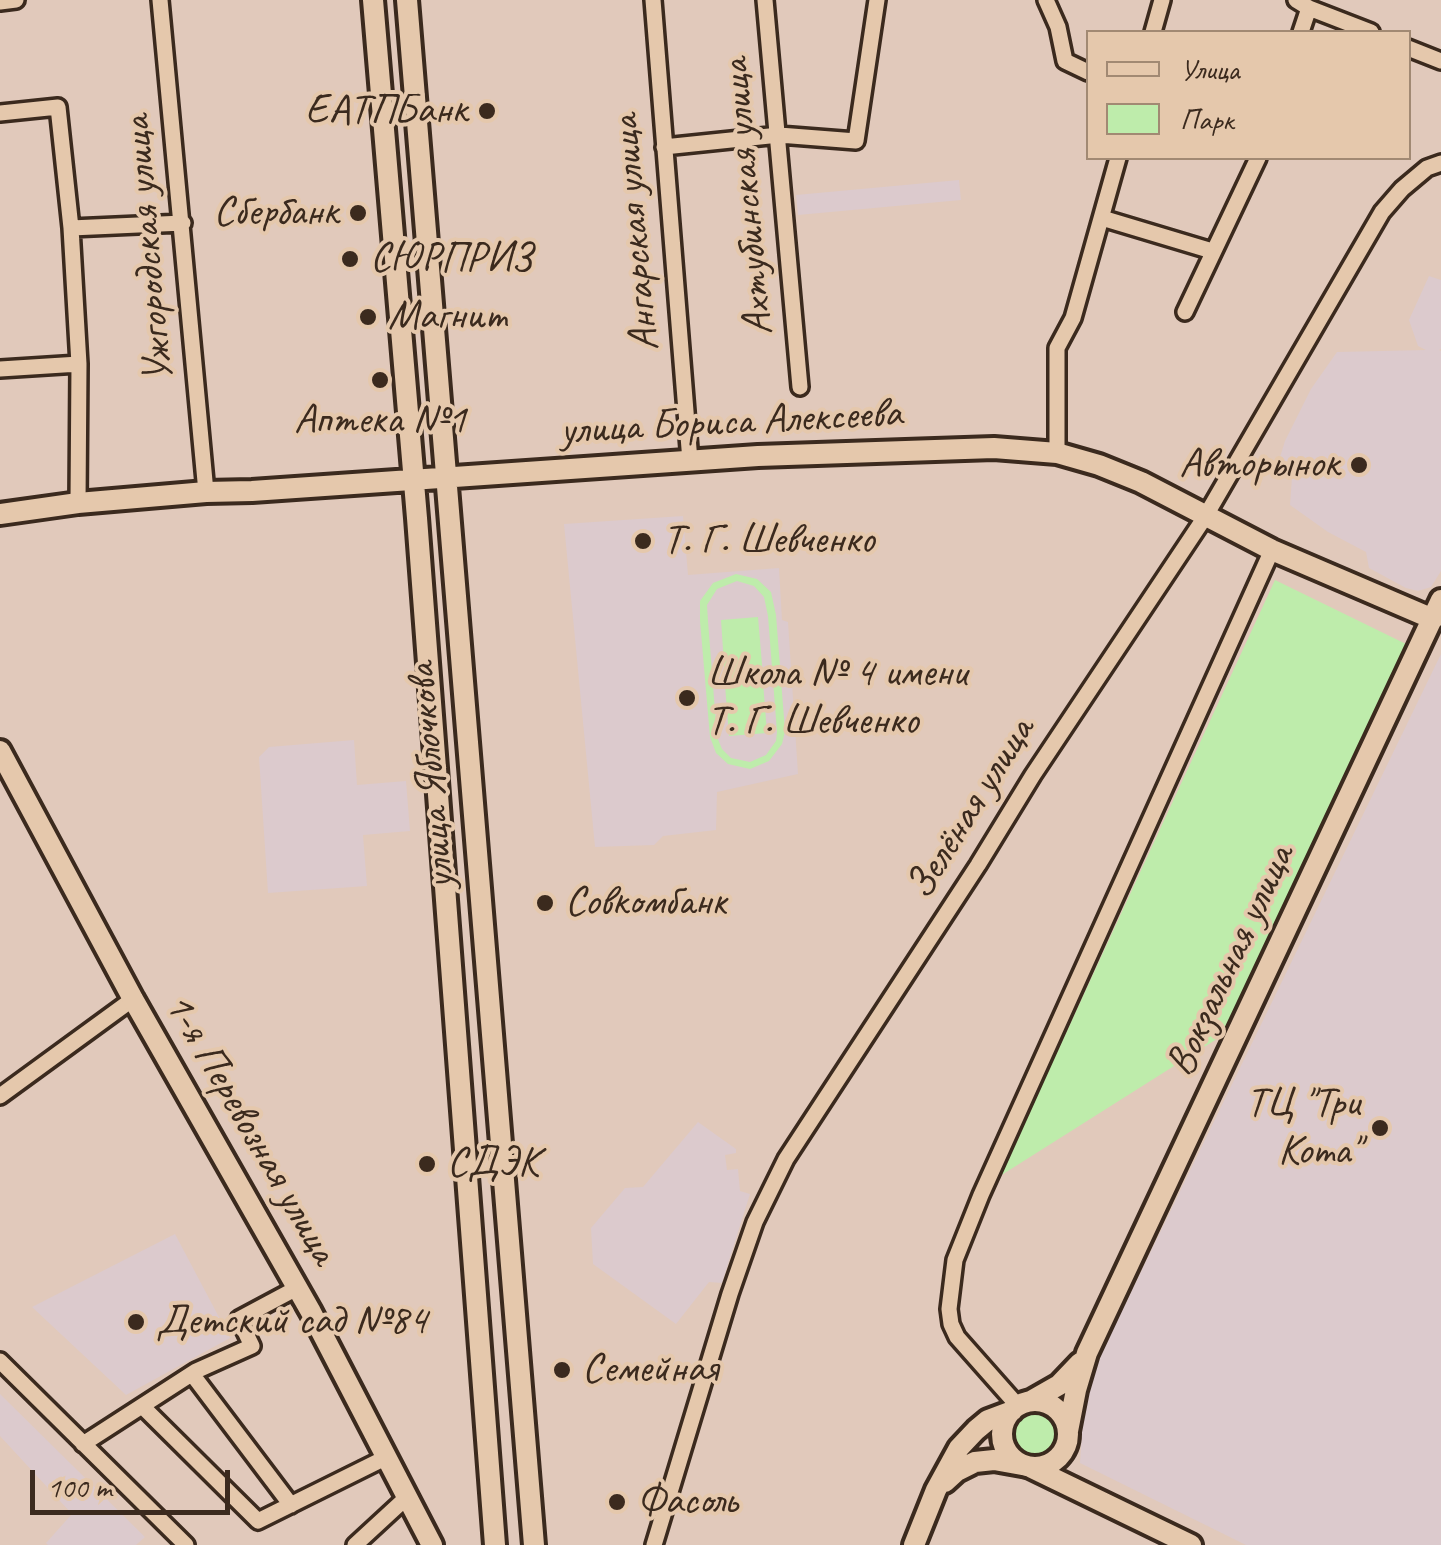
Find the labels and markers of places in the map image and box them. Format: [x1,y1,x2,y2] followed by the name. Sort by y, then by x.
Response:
[305,86,467,136] place label: ЕАТПБанк
[476,100,498,122] marker: ЕАТПБанк
[214,188,338,238] place label: Сбербанк
[347,202,369,224] marker: Сбербанк
[370,234,531,284] place label: СЮРПРИЗ
[339,248,361,270] marker: СЮРПРИЗ
[388,292,507,342] place label: Магнит
[357,306,379,328] marker: Магнит
[369,369,391,391] marker: Аптека №1
[294,396,466,446] place label: Аптека №1
[1179,440,1339,490] place label: Авторынок
[1348,454,1370,476] marker: Авторынок
[663,516,874,566] place label: Т. Г. Шевченко
[632,530,654,552] marker: Т. Г. Шевченко
[707,649,967,748] place label: Школа № 4 имени Т. Г. Шевченко
[676,687,698,709] marker: Школа № 4 имени Т. Г. Шевченко
[565,878,726,928] place label: Совкомбанк
[534,892,556,914] marker: Совкомбанк
[1246,1079,1360,1178] place label: ТЦ "Три Кота"
[1369,1117,1391,1139] marker: ТЦ "Три Кота"
[447,1139,539,1189] place label: СДЭК
[416,1153,438,1175] marker: СДЭК
[156,1297,427,1347] place label: Детский сад №84
[125,1311,147,1333] marker: Детский сад №84
[582,1345,718,1395] place label: Семейная
[551,1359,573,1381] marker: Семейная
[637,1477,737,1527] place label: Фасоль
[606,1491,628,1513] marker: Фасоль

